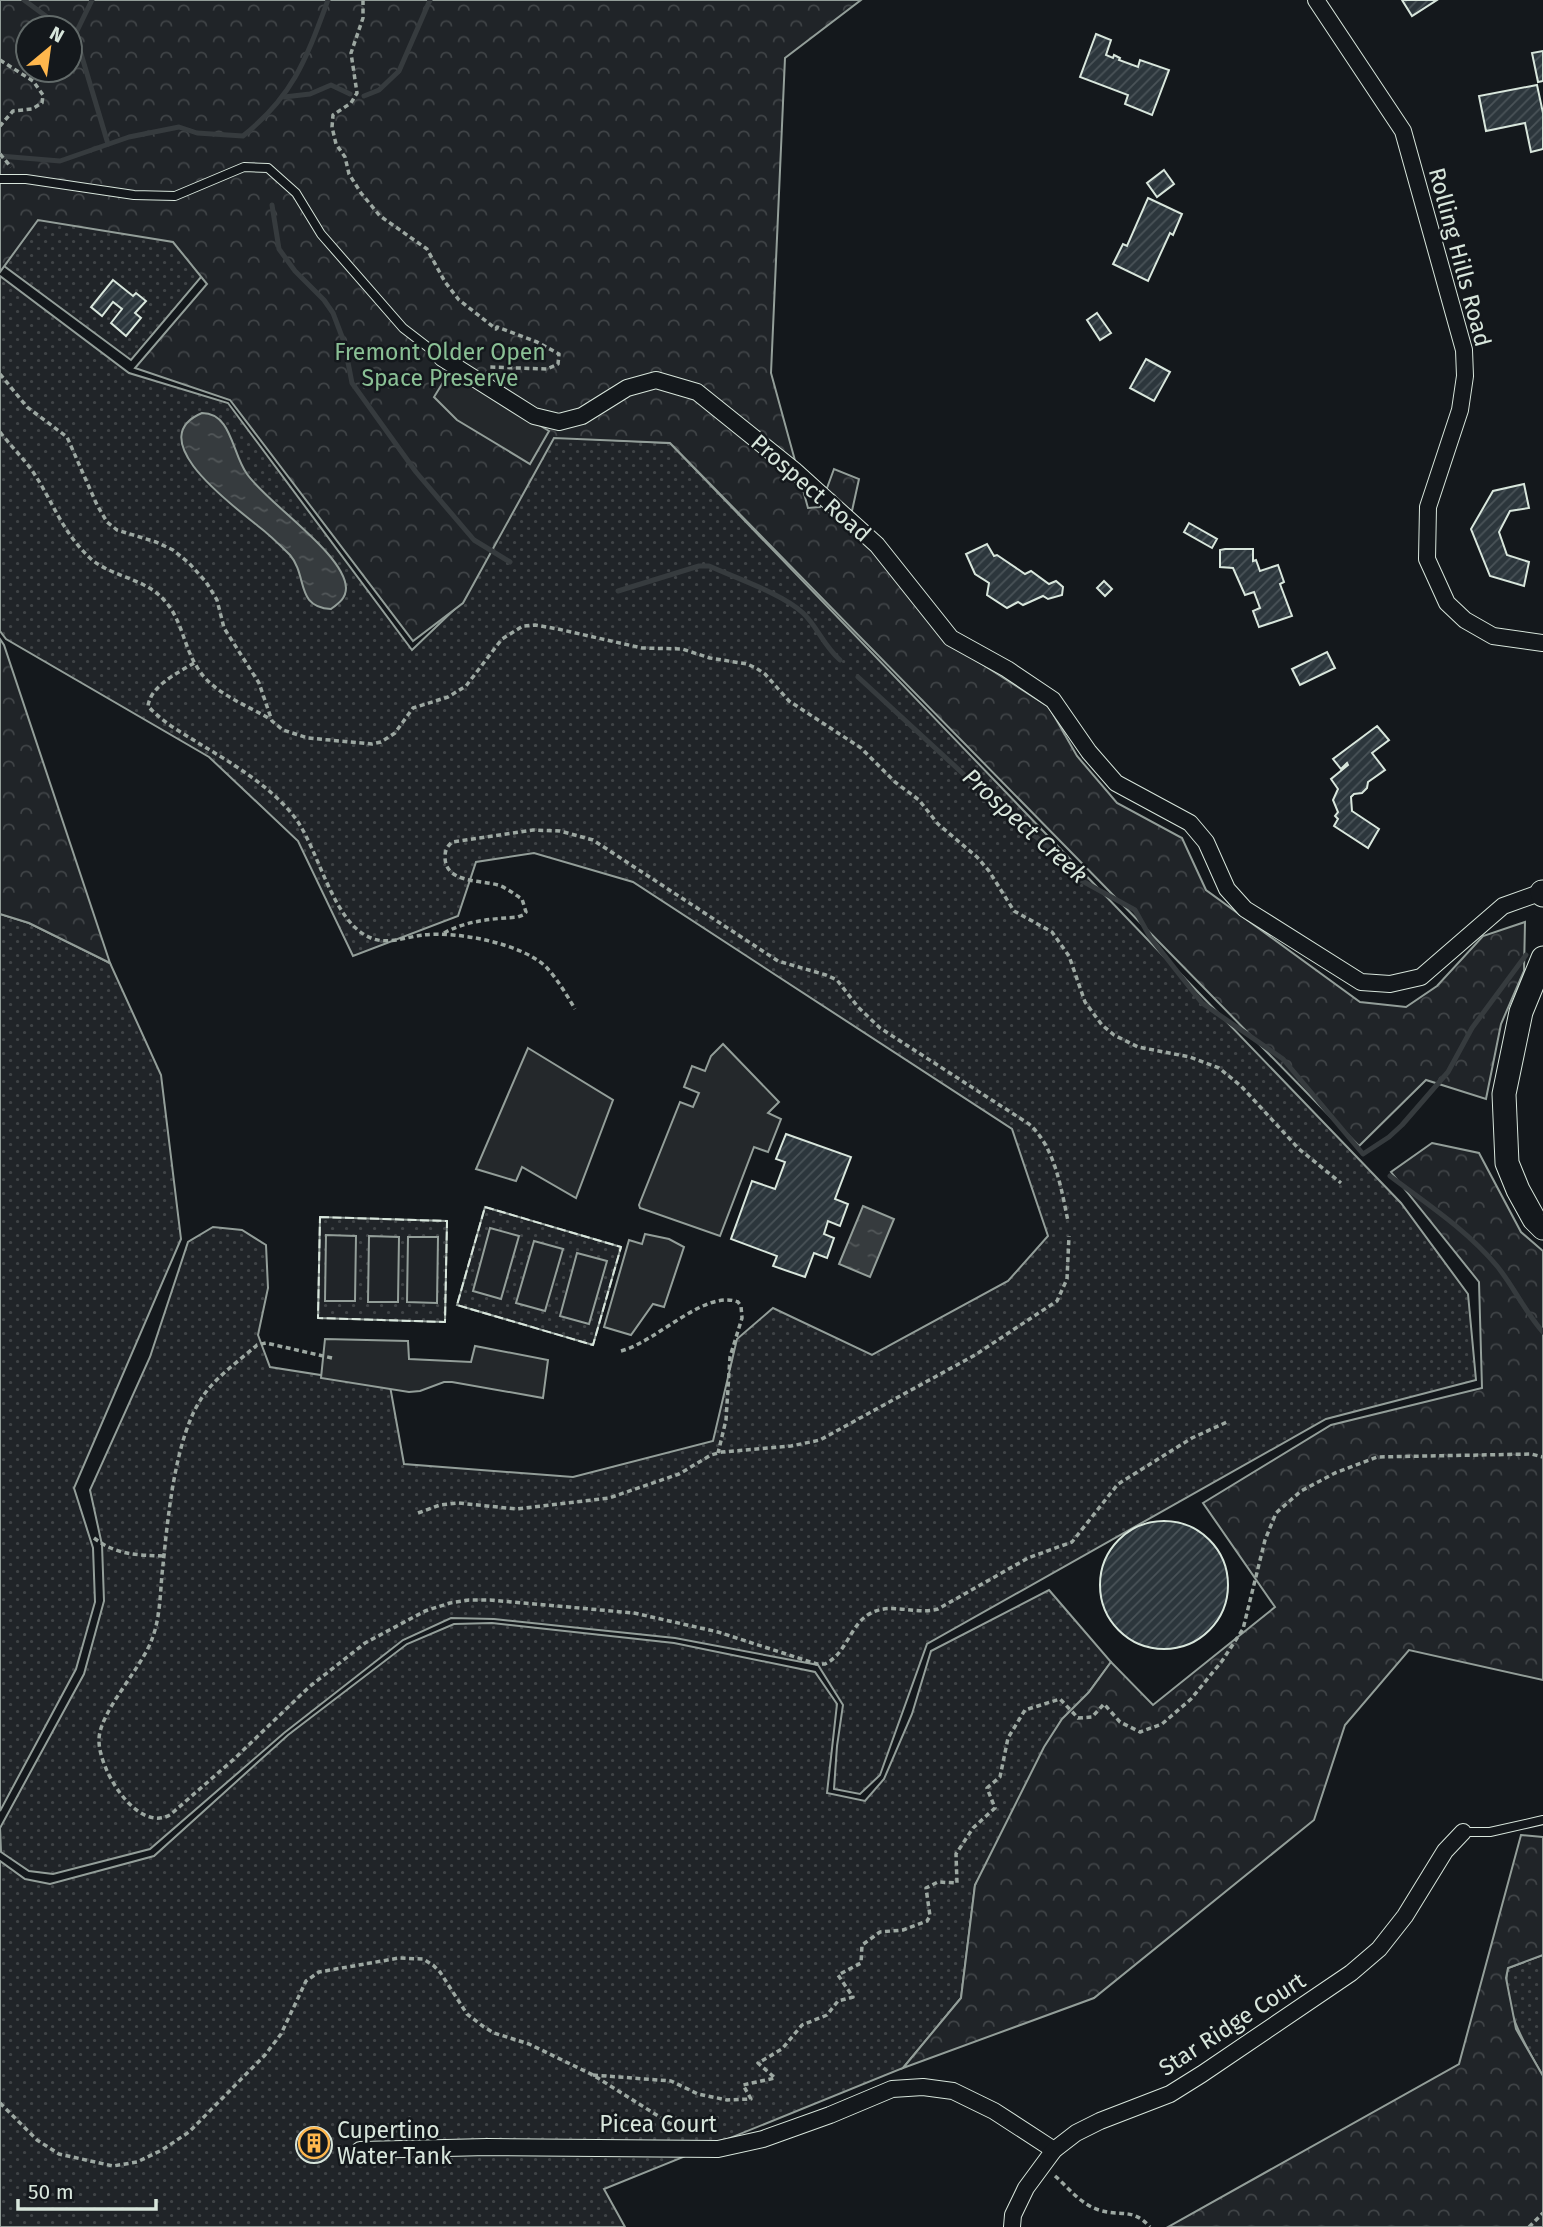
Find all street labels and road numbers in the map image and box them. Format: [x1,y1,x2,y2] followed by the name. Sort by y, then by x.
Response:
[1423,165,1497,349] street label: Rolling Hills Road
[745,428,877,548] street label: Prospect Road
[1154,1966,1311,2082] street label: Star Ridge Court
[599,2110,718,2138] street label: Picea Court

